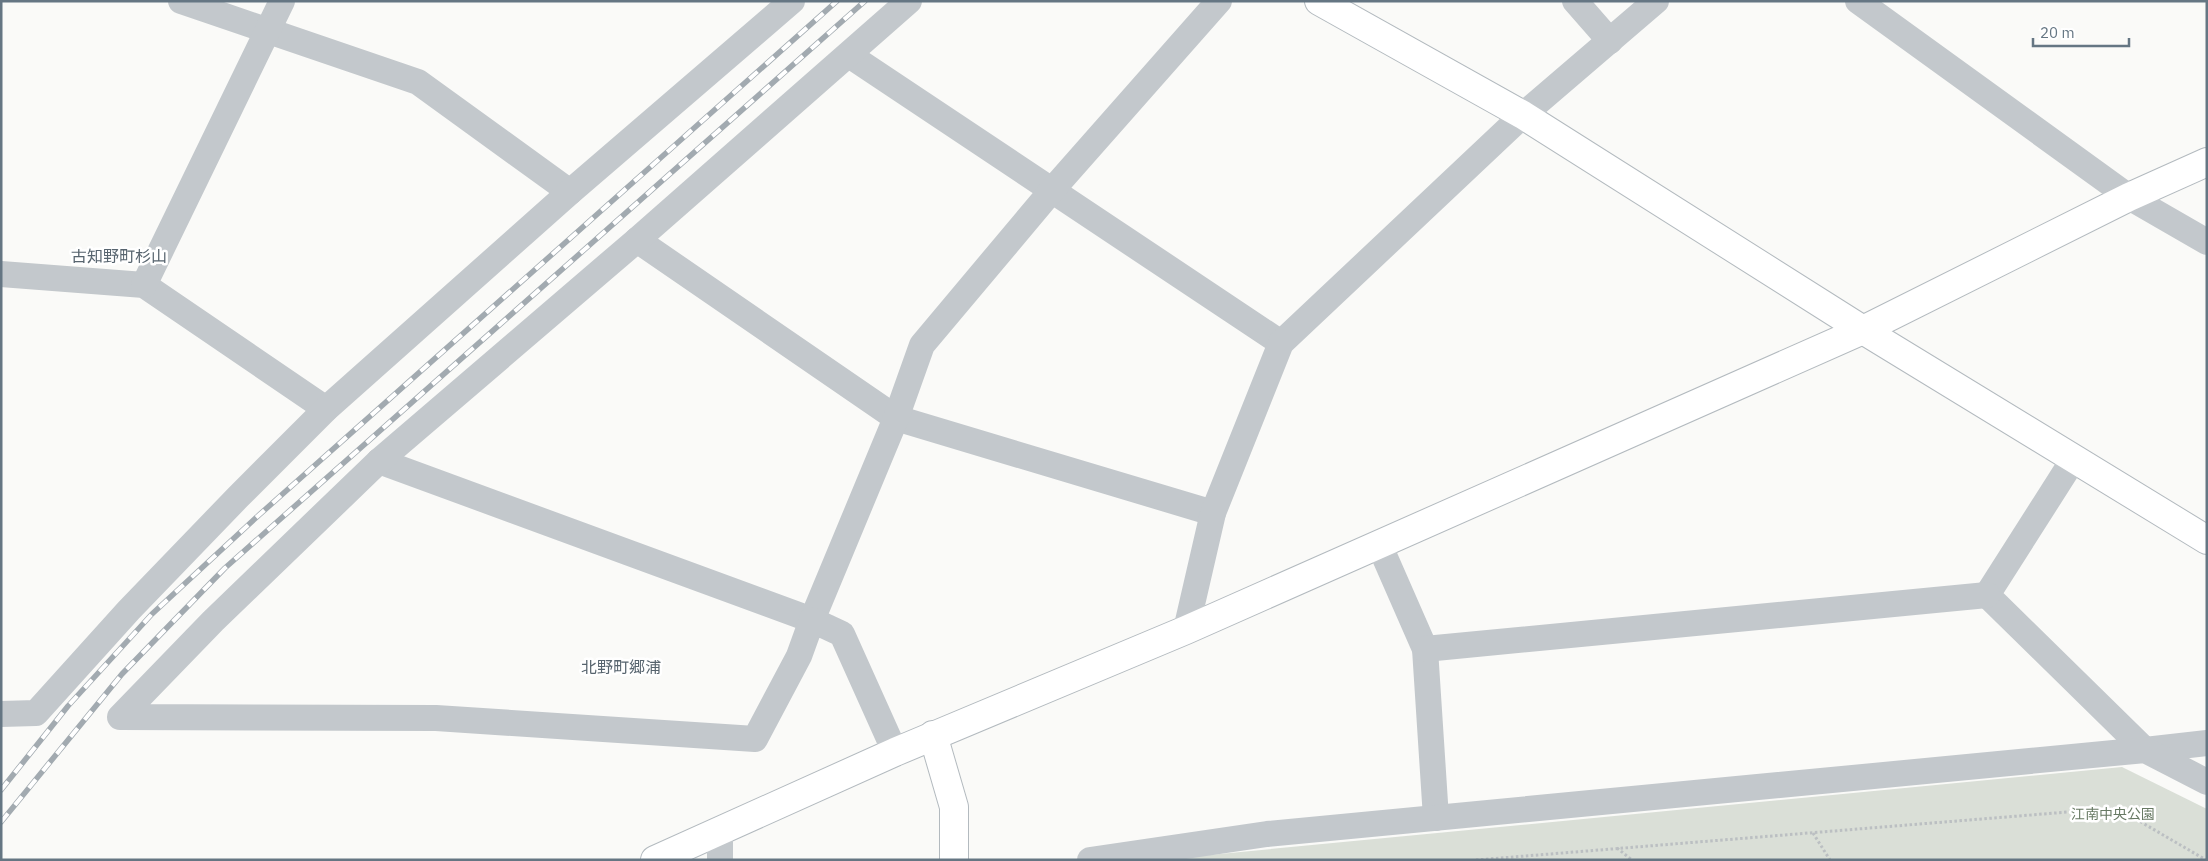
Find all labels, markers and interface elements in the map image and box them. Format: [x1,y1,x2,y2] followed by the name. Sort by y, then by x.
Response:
[2033,15,2129,47] scale bar
[2040,23,2075,42] text: 20 m
[71,246,167,266] district label: 古知野町杉山
[581,657,661,677] district label: 北野町郷浦
[2071,805,2155,823] park label: 江南中央公園

